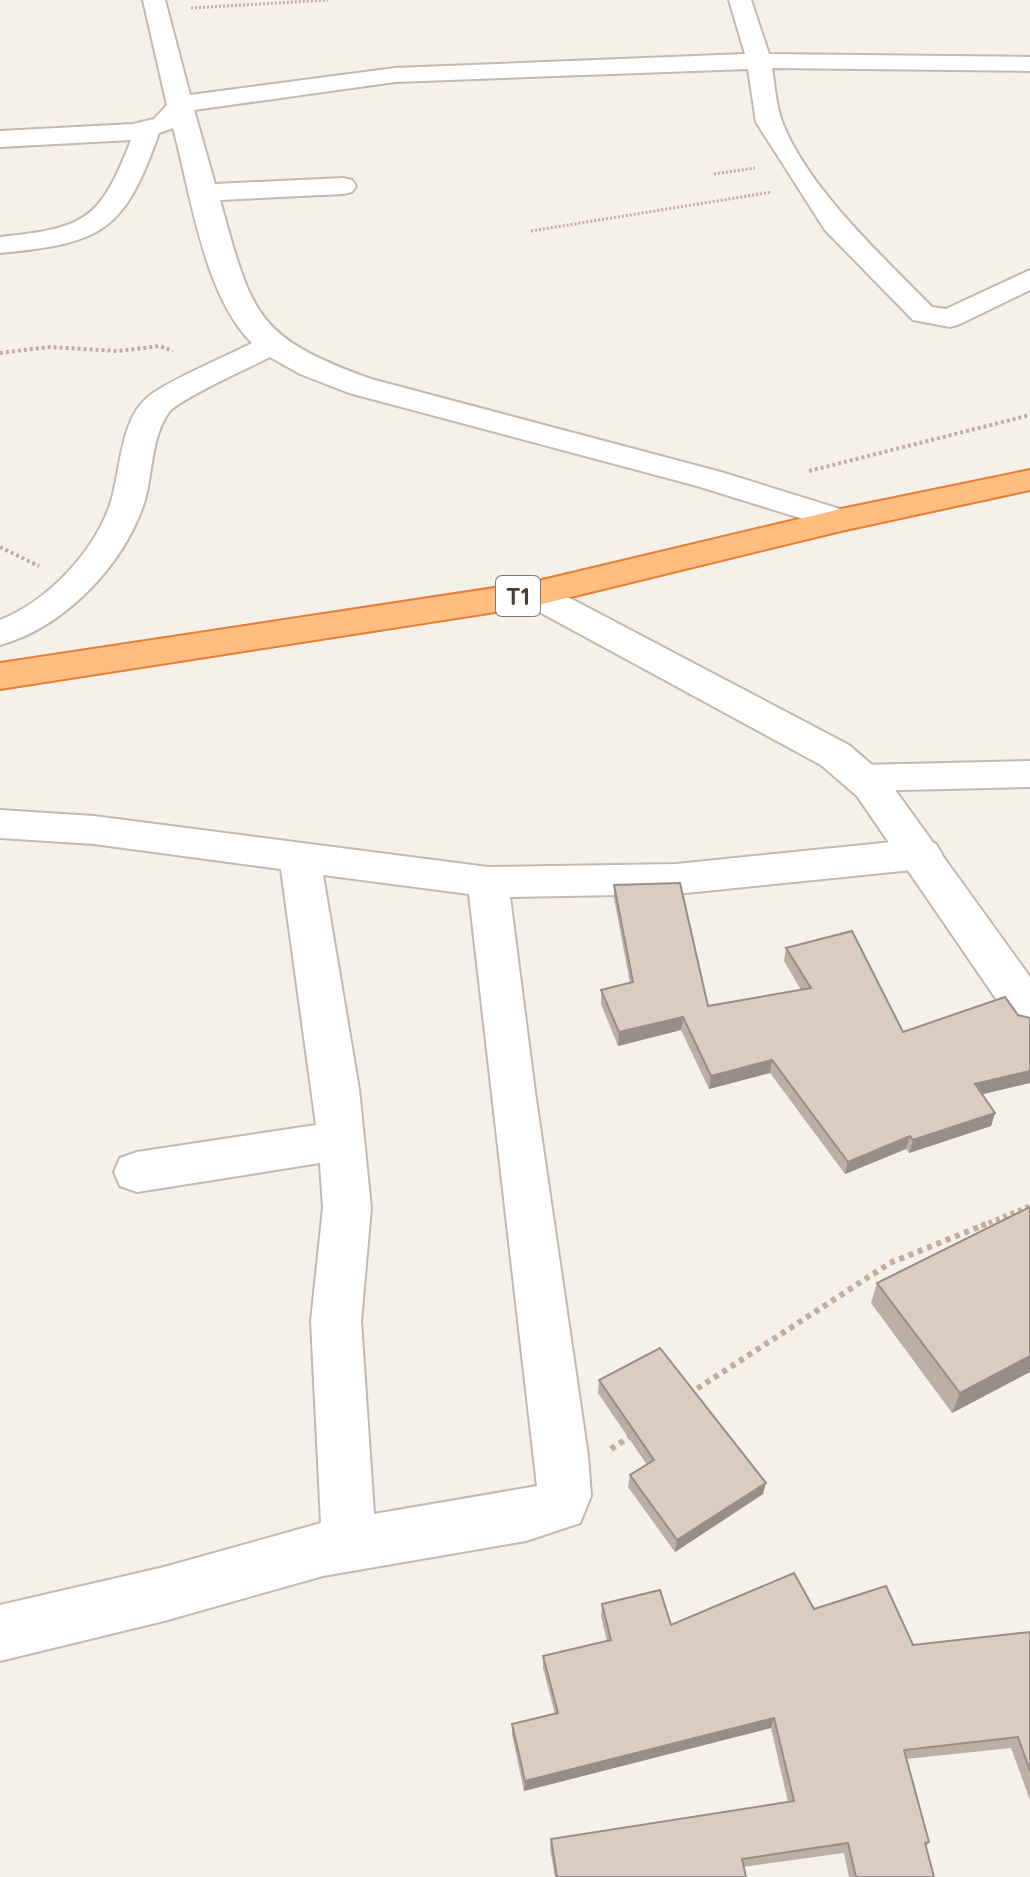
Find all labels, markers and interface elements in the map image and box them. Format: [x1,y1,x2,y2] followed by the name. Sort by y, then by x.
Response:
[496,576,540,616] road number: T1

